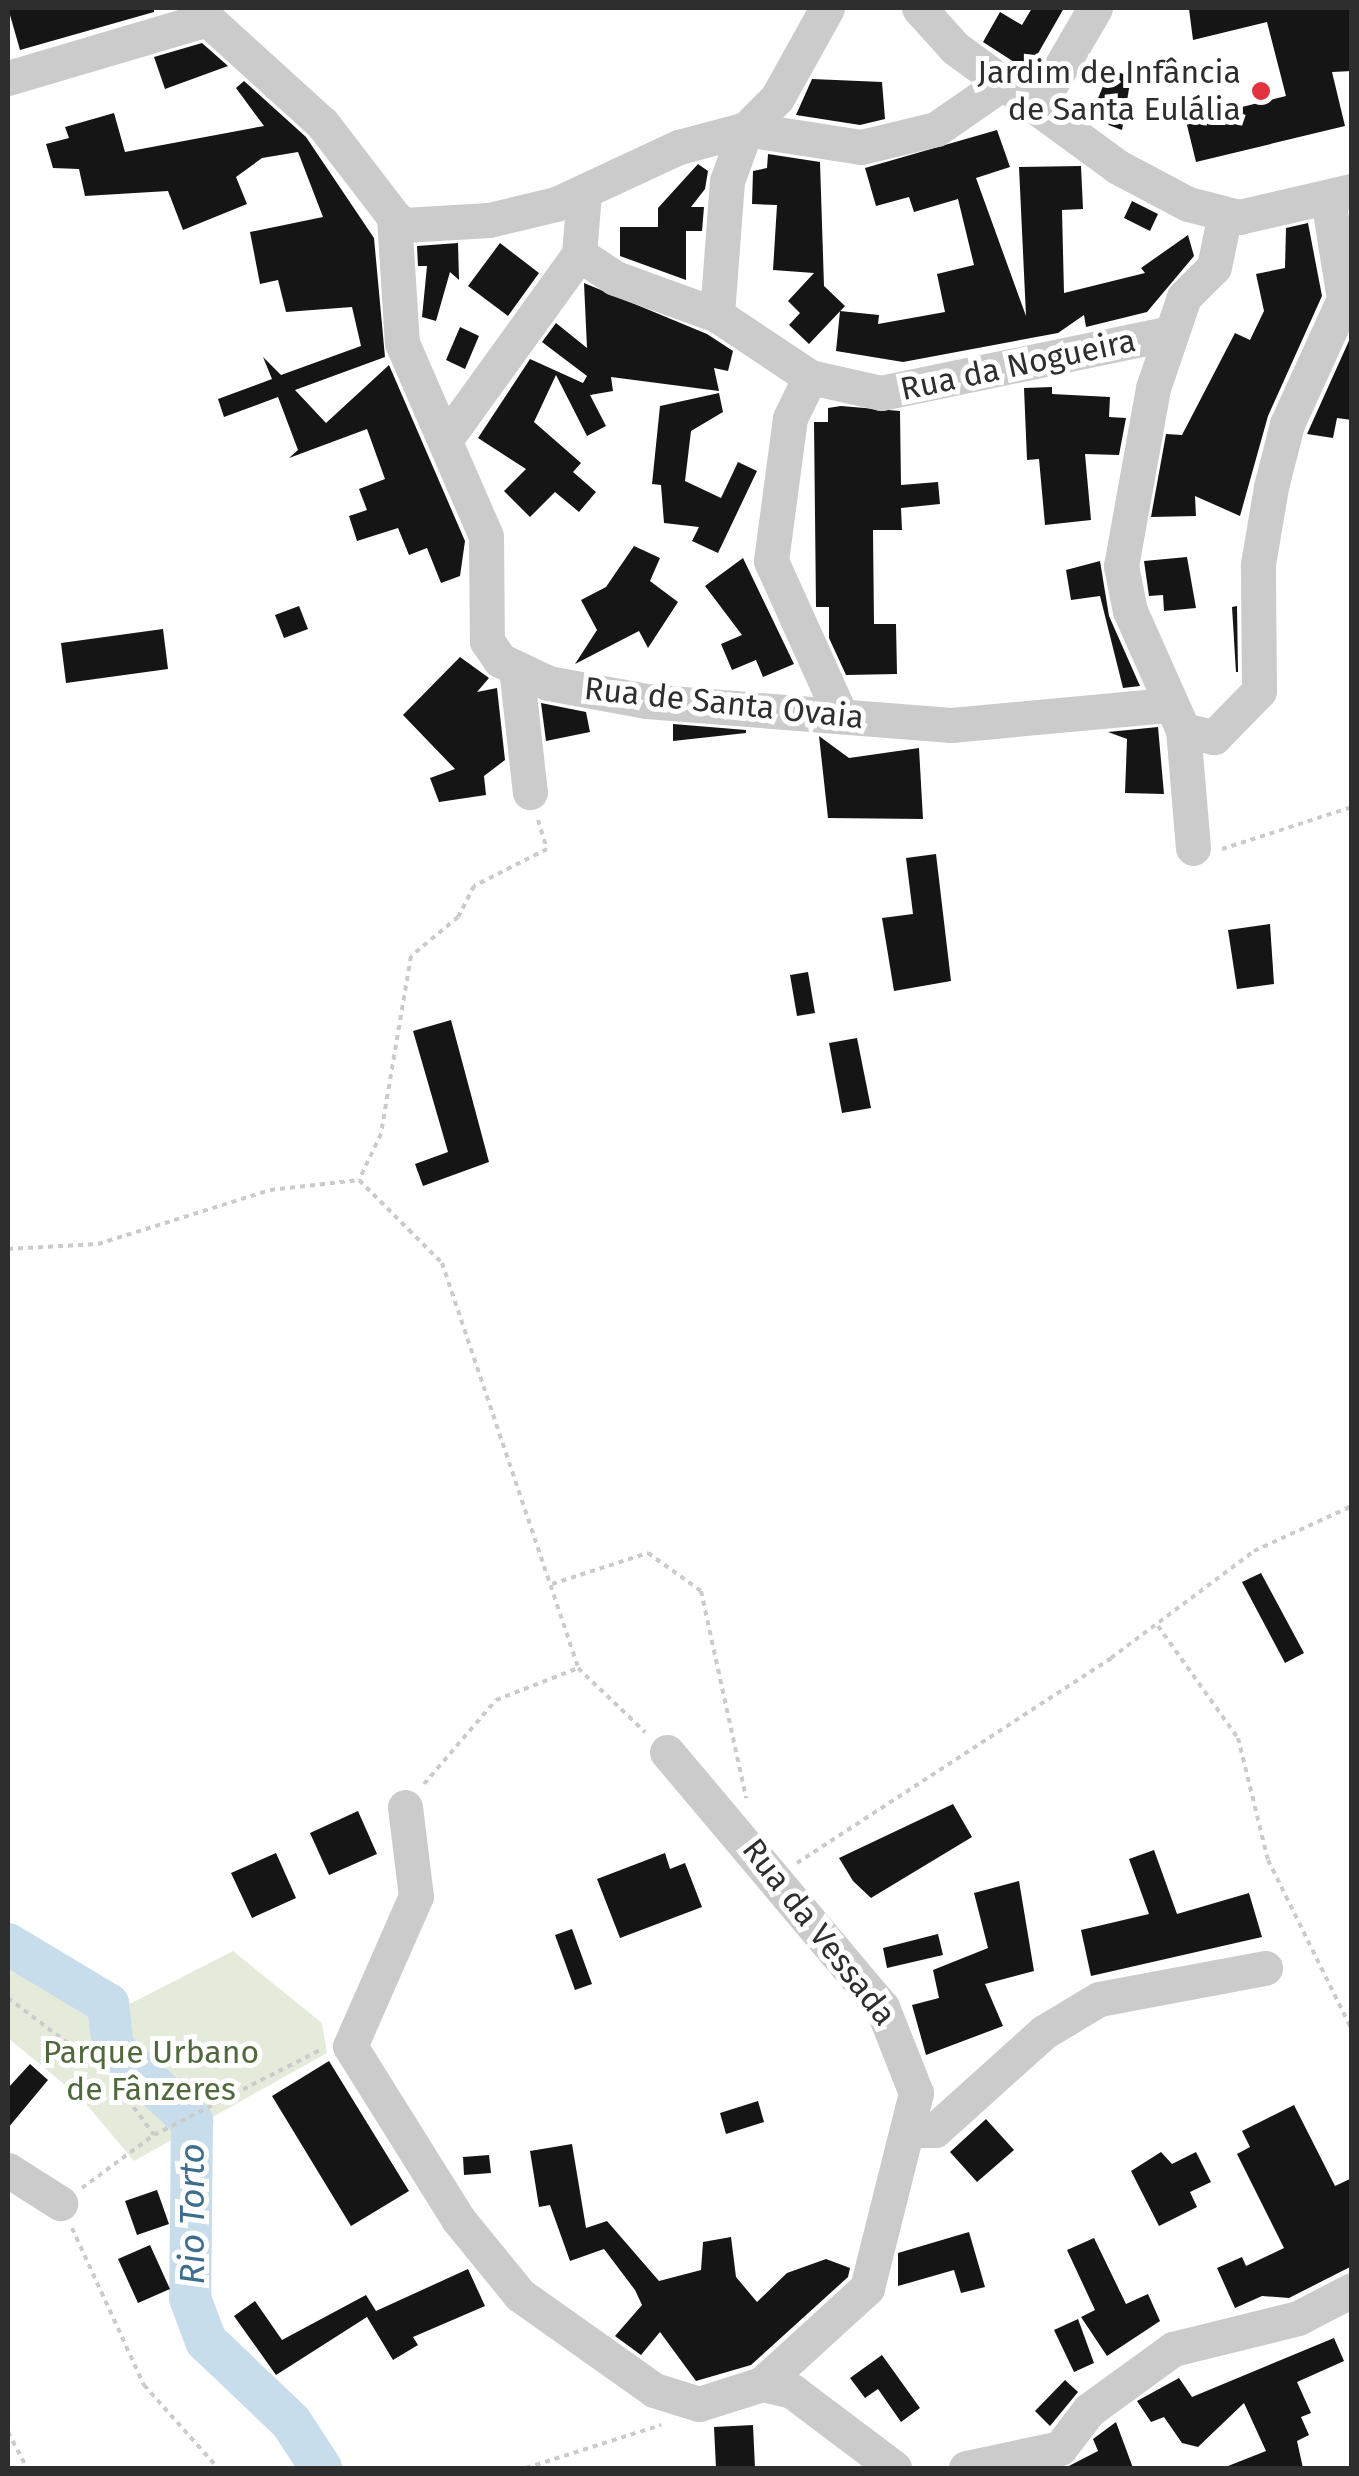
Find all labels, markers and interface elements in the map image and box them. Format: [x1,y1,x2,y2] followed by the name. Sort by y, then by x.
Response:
[977,54,1241,129] place label: Jardim de Infância de Santa Eulália
[1250,80,1272,102] marker: Jardim de Infância de Santa Eulália
[897,321,1139,409] street label: Rua da Nogueira
[582,669,866,737] street label: Rua de Santa Ovaia
[734,1831,904,2033] street label: Rua da Vessada
[43,2034,259,2109] park label: Parque Urbano de Fânzeres
[171,2143,213,2285] water label: Rio Torto

